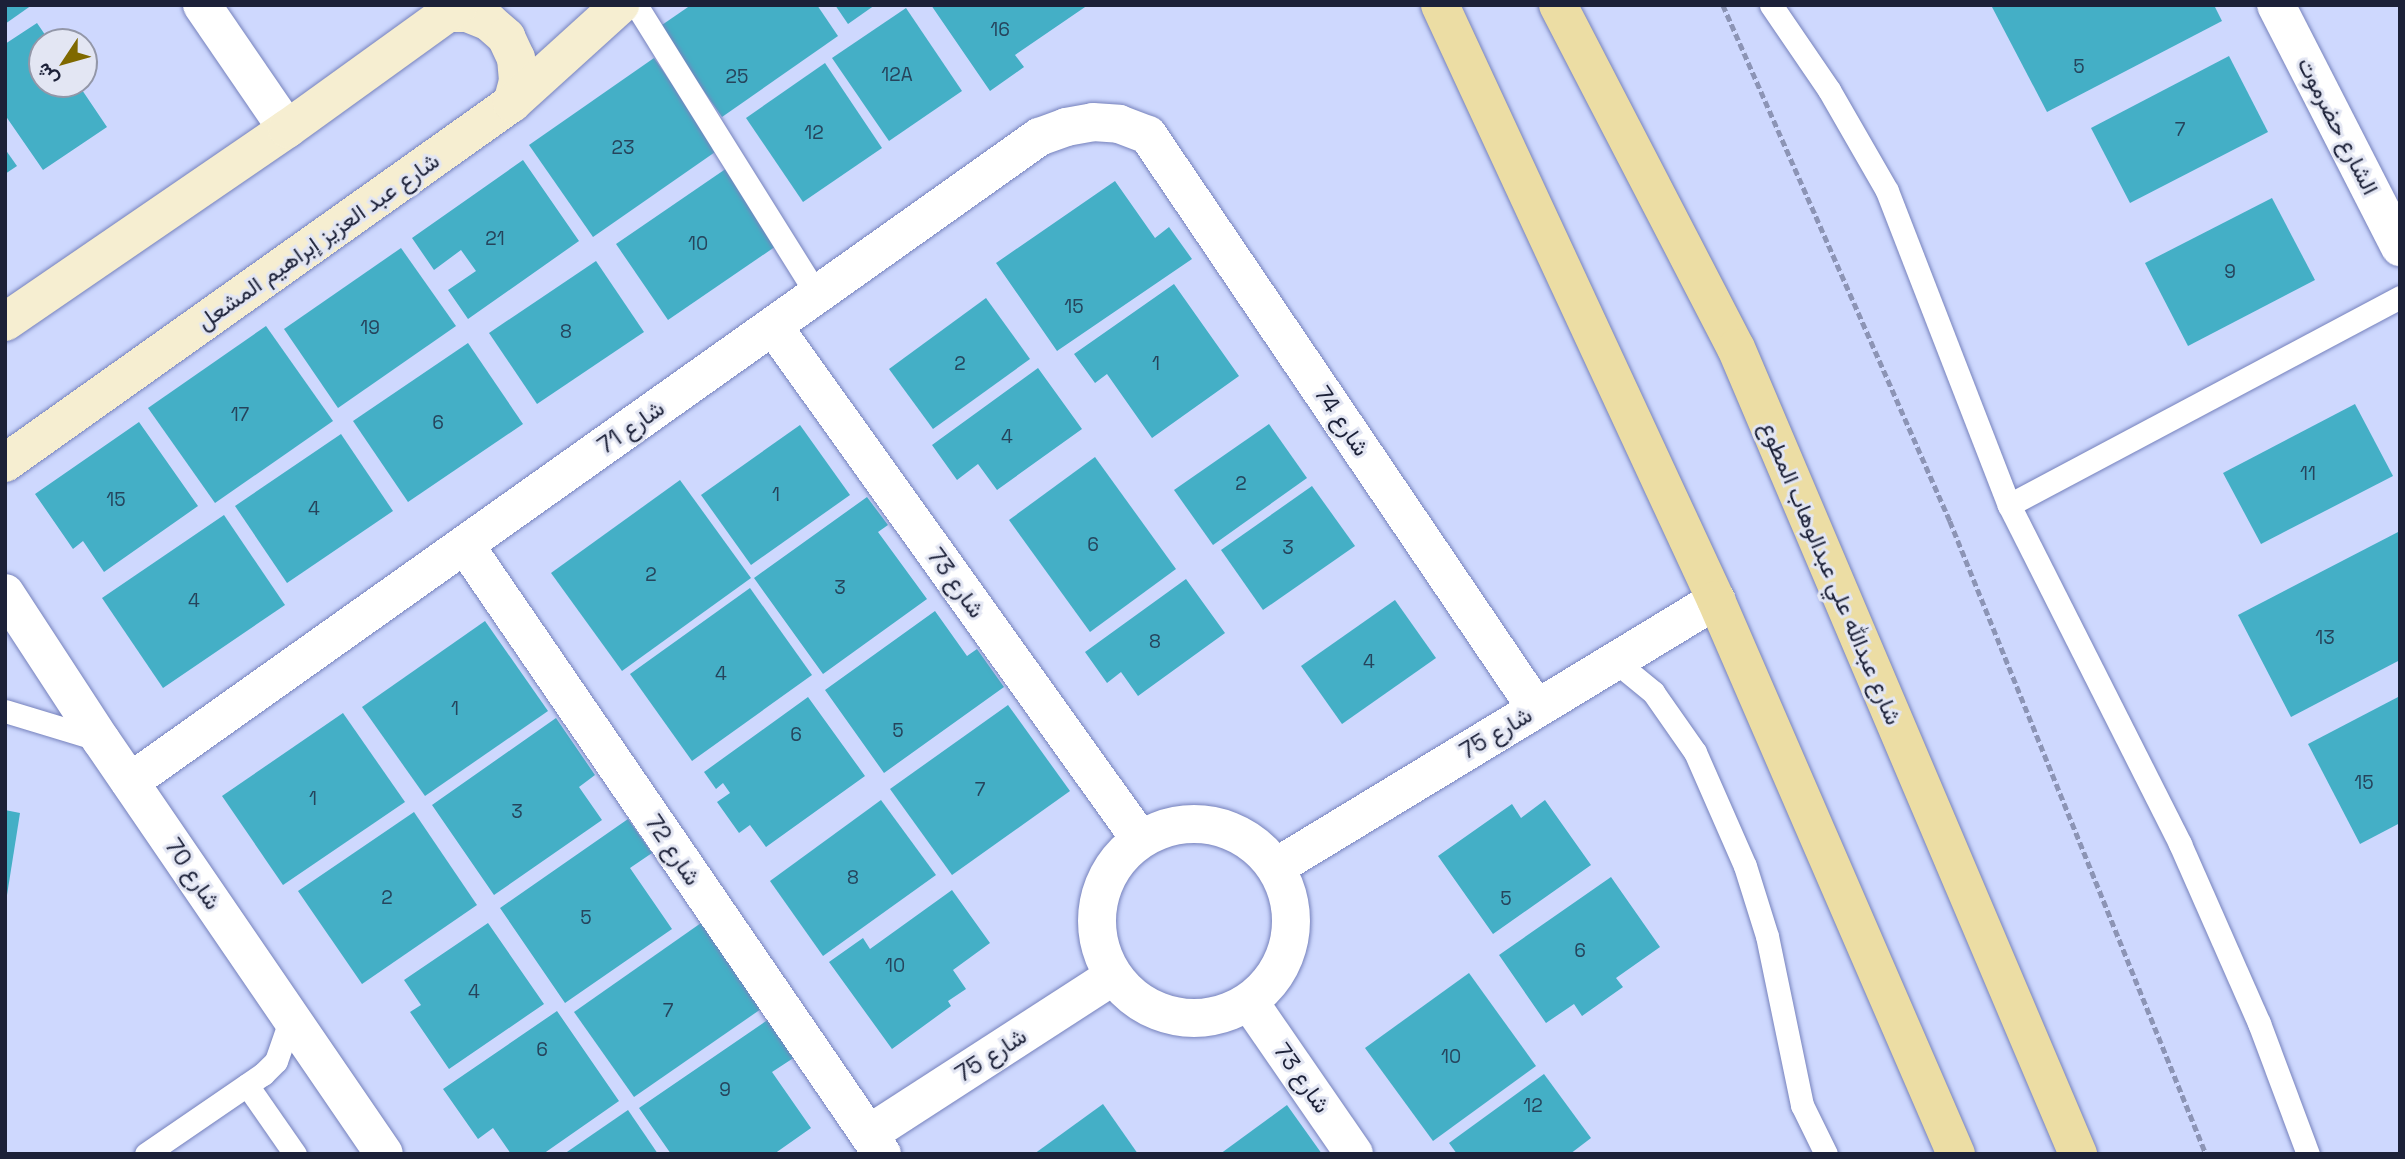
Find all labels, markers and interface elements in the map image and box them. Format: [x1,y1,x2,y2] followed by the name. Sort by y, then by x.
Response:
[990,19,1010,41] house number: 16
[28,28,98,98] north arrow
[2292,53,2384,199] street label: الشارع حضرموت
[2073,56,2085,78] house number: 5
[30,58,64,91] text: ش
[881,64,913,86] house number: 12A
[726,66,748,88] house number: 25
[2175,119,2185,141] house number: 7
[804,122,824,144] house number: 12
[612,137,634,159] house number: 23
[191,147,445,335] street label: شارع عبد العزيز إبراهيم المشعل
[485,228,505,250] house number: 21
[688,233,708,255] house number: 10
[2224,261,2236,283] house number: 9
[1064,296,1084,318] house number: 15
[360,317,380,339] house number: 19
[560,321,572,343] house number: 8
[954,353,966,375] house number: 2
[1152,353,1160,375] house number: 1
[1309,381,1375,461] street label: شارع 74
[593,394,669,460] street label: شارع 71
[231,404,249,426] house number: 17
[432,412,444,434] house number: 6
[1754,417,1908,729] street label: شارع عبدالله علي عبدالوهاب المطوع
[1001,426,1013,448] house number: 4
[2300,463,2316,485] house number: 11
[1235,473,1247,495] house number: 2
[772,484,780,506] house number: 1
[106,489,126,511] house number: 15
[308,498,320,520] house number: 4
[1087,534,1099,556] house number: 6
[1282,537,1294,559] house number: 3
[922,543,990,623] street label: شارع 73
[645,564,657,586] house number: 2
[834,577,846,599] house number: 3
[188,590,200,612] house number: 4
[2315,627,2335,649] house number: 13
[1149,631,1161,653] house number: 8
[1363,651,1375,673] house number: 4
[715,663,727,685] house number: 4
[451,698,459,720] house number: 1
[1455,701,1537,765] street label: شارع 75
[892,720,904,742] house number: 5
[790,724,802,746] house number: 6
[2354,772,2374,794] house number: 15
[975,779,985,801] house number: 7
[309,788,317,810] house number: 1
[511,801,523,823] house number: 3
[640,810,706,890] street label: شارع 72
[159,833,227,915] street label: شارع 70
[847,867,859,889] house number: 8
[381,887,393,909] house number: 2
[1500,888,1512,910] house number: 5
[580,907,592,929] house number: 5
[1574,940,1586,962] house number: 6
[885,955,905,977] house number: 10
[468,981,480,1003] house number: 4
[663,1000,673,1022] house number: 7
[950,1022,1032,1088] street label: شارع 75
[1268,1038,1336,1118] street label: شارع 73
[536,1039,548,1061] house number: 6
[1441,1046,1461,1068] house number: 10
[719,1079,731,1101] house number: 9
[1523,1095,1543,1117] house number: 12

